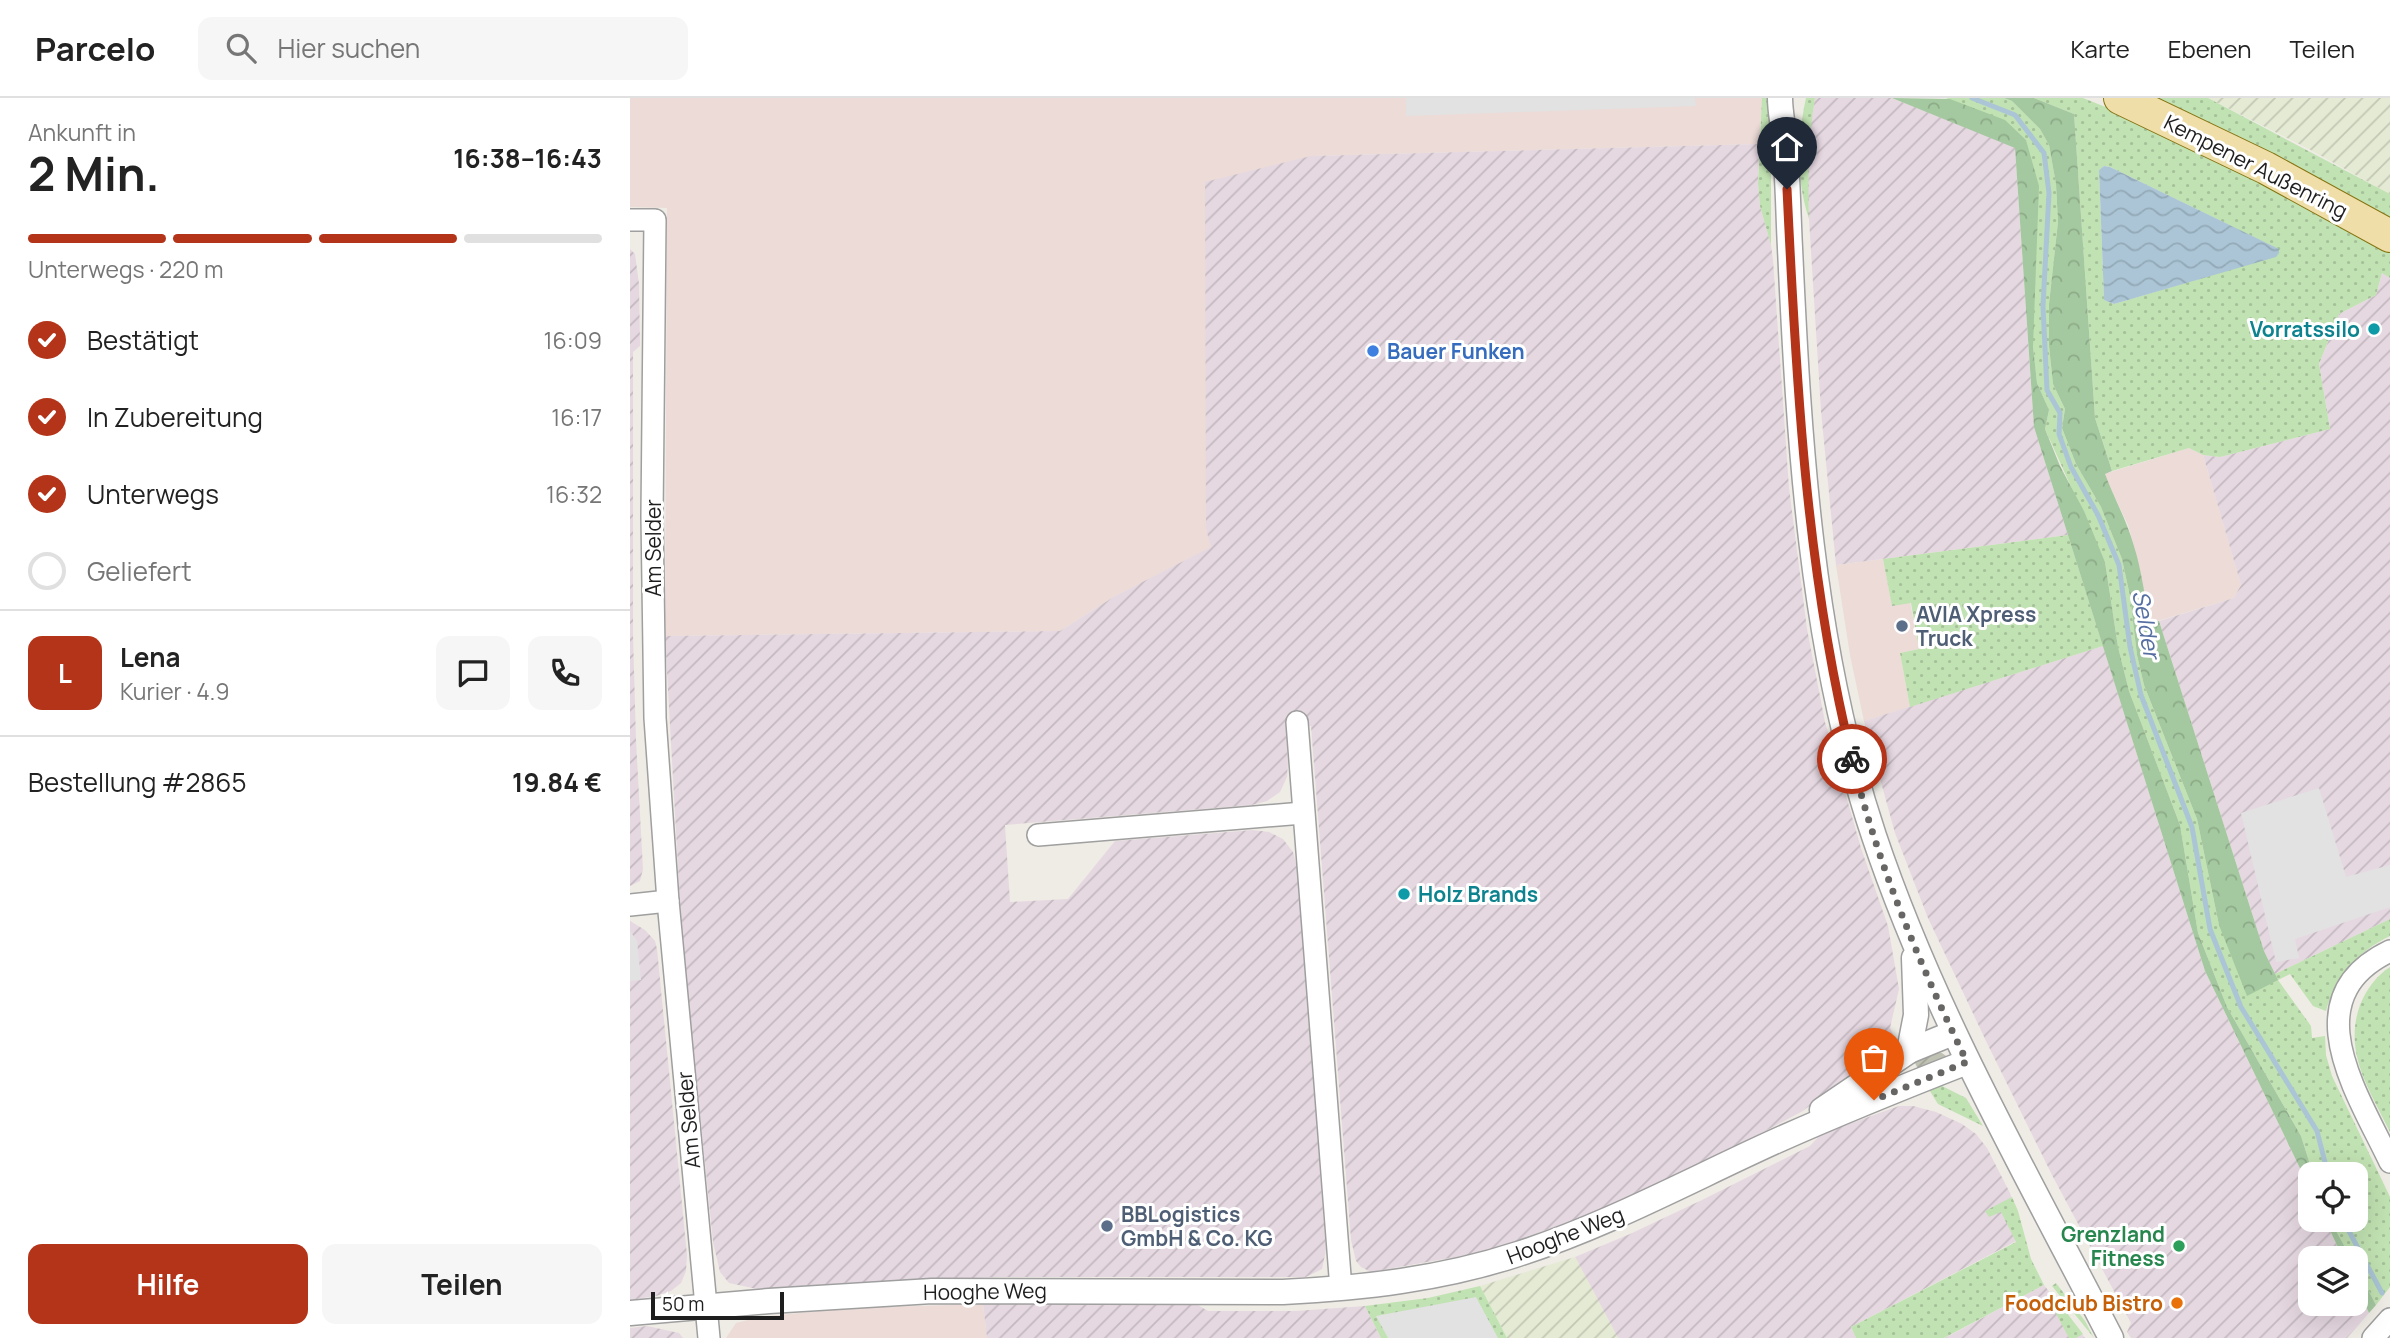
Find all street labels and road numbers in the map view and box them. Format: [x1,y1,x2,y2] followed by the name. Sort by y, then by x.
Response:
[2159,108,2353,224] street label: Kempener Außenring
[639,499,667,597] street label: Am Selder
[670,1070,706,1170] street label: Am Selder
[1502,1200,1628,1270] street label: Hooghe Weg
[923,1276,1047,1306] street label: Hooghe Weg

